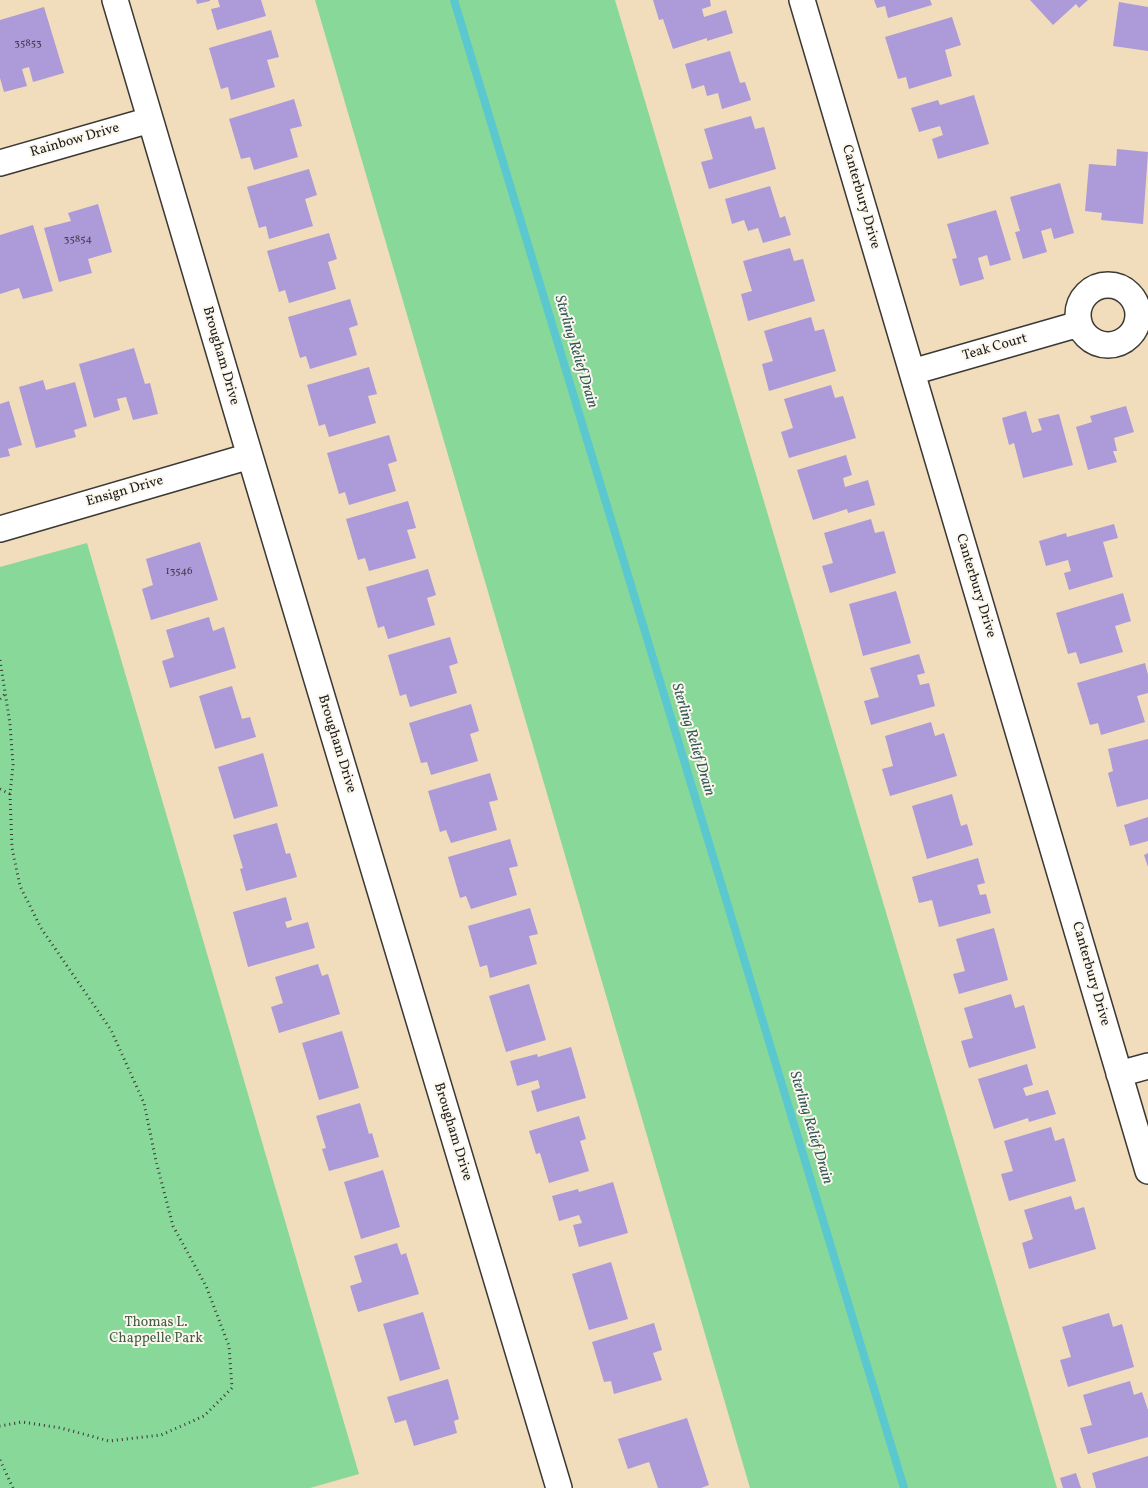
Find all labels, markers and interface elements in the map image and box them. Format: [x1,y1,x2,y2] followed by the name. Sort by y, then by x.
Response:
[14,37,42,51] house number: 35853
[29,120,121,162] street label: Rainbow Drive
[837,143,883,251] street label: Canterbury Drive
[64,233,92,247] house number: 35854
[549,293,601,411] water label: Sterling Relief Drain
[198,305,242,407] street label: Brougham Drive
[961,331,1029,365] street label: Teak Court
[84,473,166,511] street label: Ensign Drive
[951,532,999,640] street label: Canterbury Drive
[165,565,193,579] house number: 13546
[666,681,718,799] water label: Sterling Relief Drain
[313,693,359,795] street label: Brougham Drive
[1067,920,1113,1028] street label: Canterbury Drive
[784,1069,836,1187] water label: Sterling Relief Drain
[429,1081,475,1183] street label: Brougham Drive
[109,1315,203,1348] park label: Thomas L. Chappelle Park

